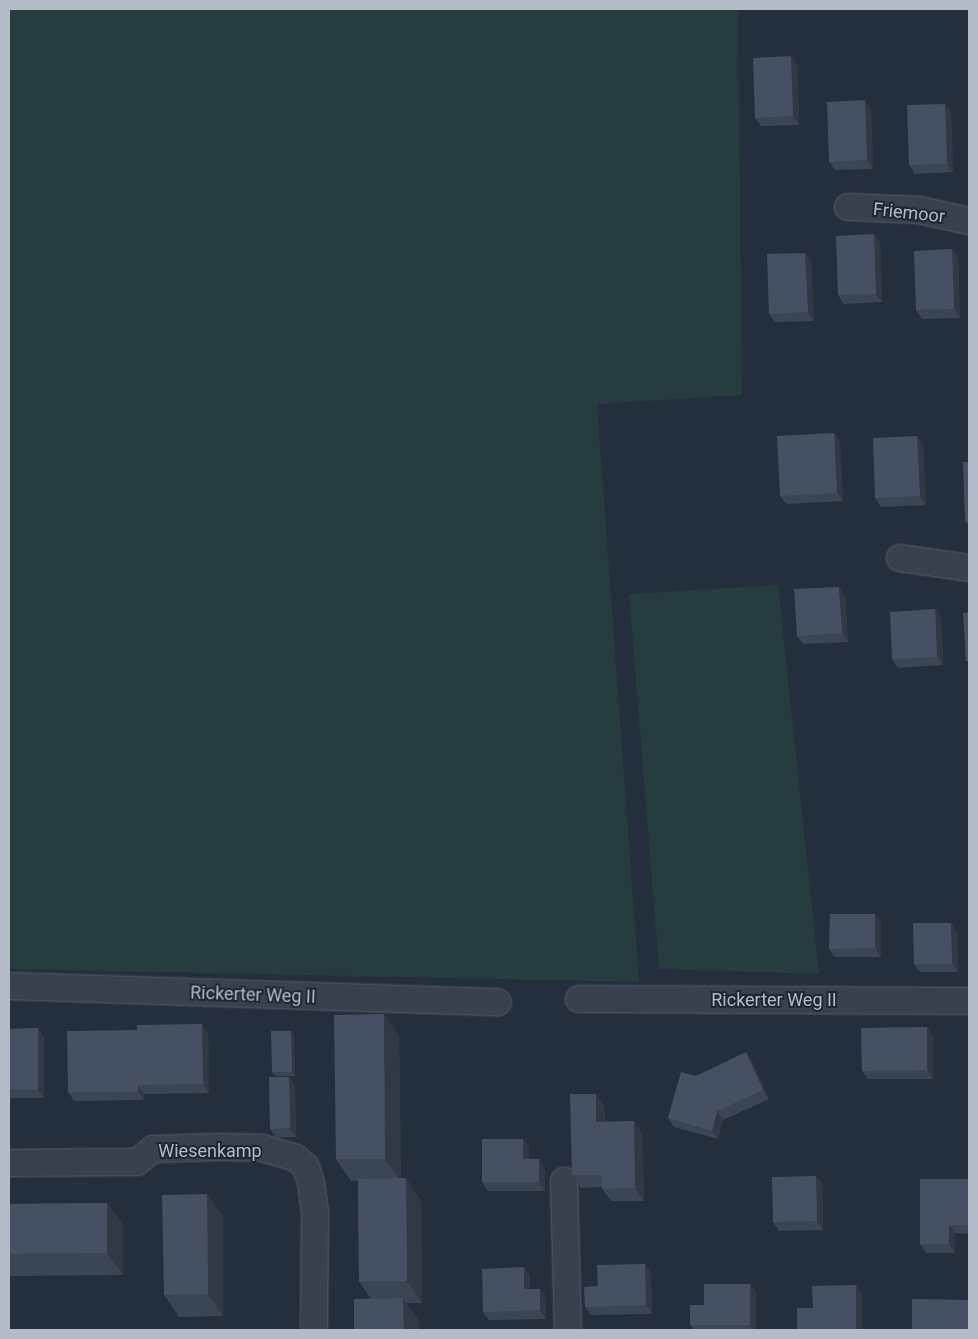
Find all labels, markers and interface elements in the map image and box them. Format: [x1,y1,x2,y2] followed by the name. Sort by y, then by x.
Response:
[872,198,946,228] street label: Friemoor
[190,982,316,1008] street label: Rickerter Weg II
[711,989,837,1011] street label: Rickerter Weg II
[158,1140,262,1162] street label: Wiesenkamp

